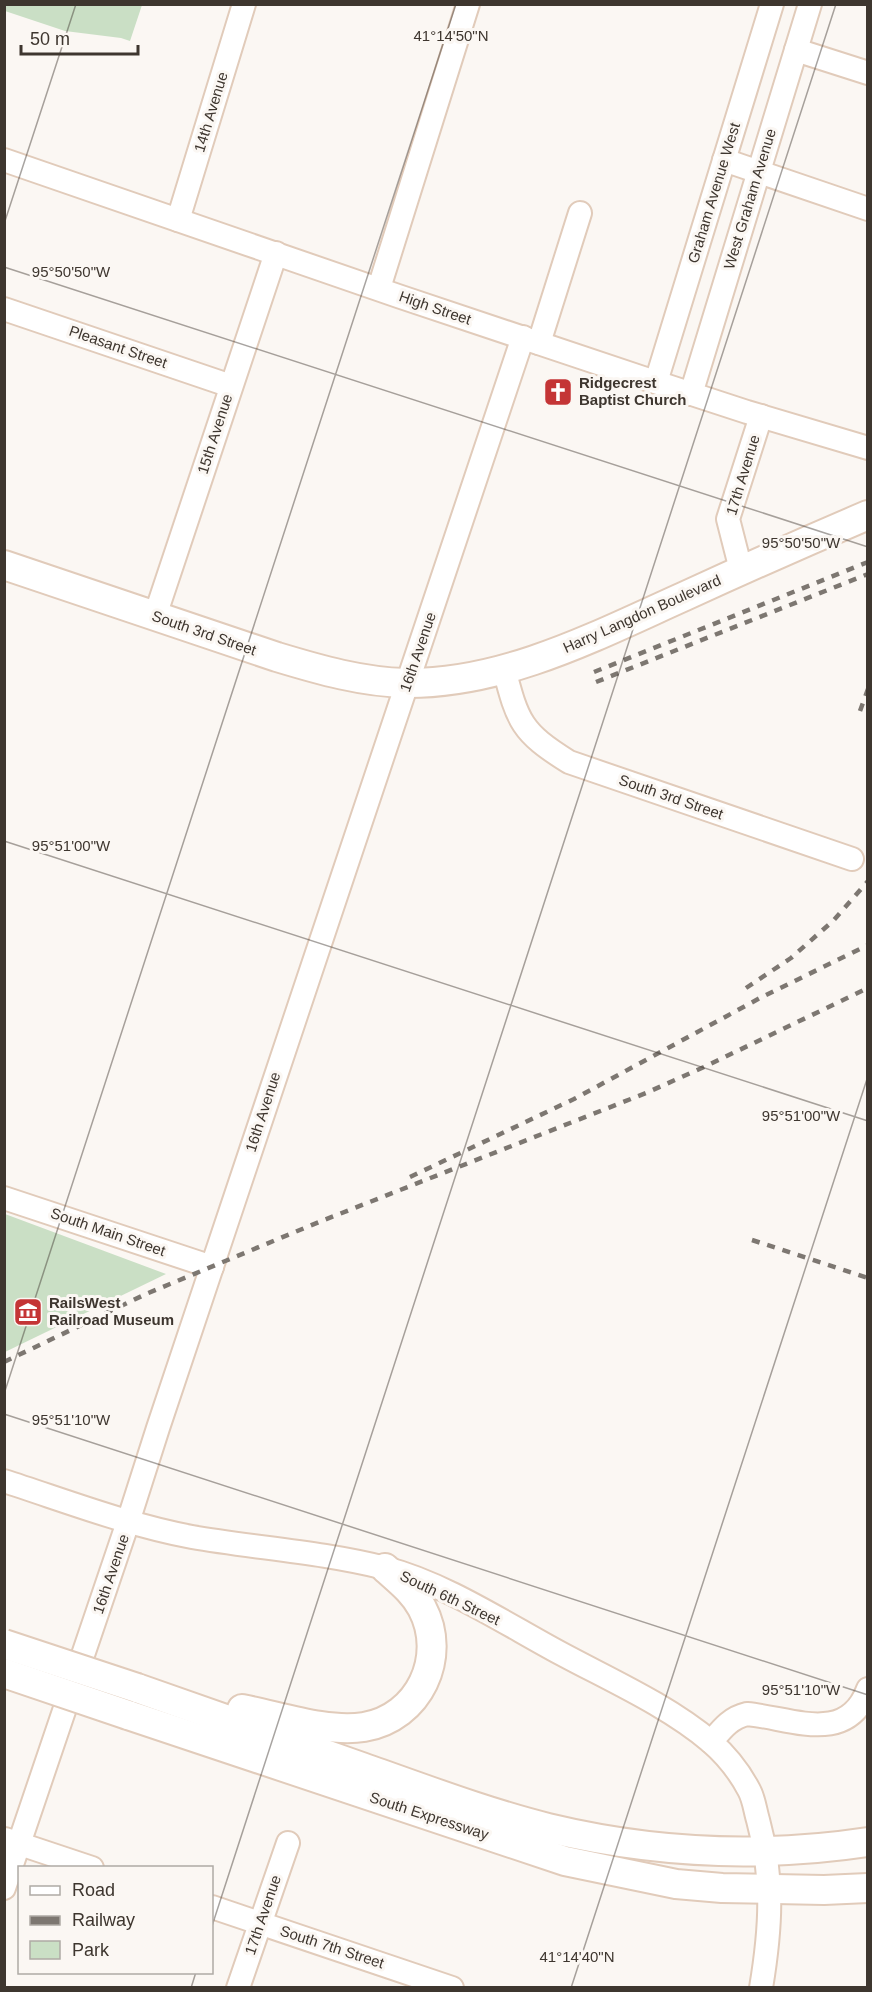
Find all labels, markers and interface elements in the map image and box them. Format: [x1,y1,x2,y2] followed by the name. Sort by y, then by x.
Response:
[21,18,138,56] scale bar
[413,27,489,44] text: 41°14'50"N
[30,29,70,49] text: 50 m
[190,70,231,154] street label: 14th Avenue
[684,120,743,265] street label: Graham Avenue West
[720,126,779,271] street label: West Graham Avenue
[32,263,111,280] text: 95°50'50"W
[397,287,474,328] street label: High Street
[67,322,170,372] street label: Pleasant Street
[579,374,687,408] place label: Ridgecrest Baptist Church
[542,376,574,408] church icon: Ridgecrest Baptist Church
[194,392,235,476] street label: 15th Avenue
[722,433,763,517] street label: 17th Avenue
[762,534,841,551] text: 95°50'50"W
[560,571,723,656] street label: Harry Langdon Boulevard
[150,607,259,659] street label: South 3rd Street
[396,610,439,694] street label: 16th Avenue
[617,771,726,823] street label: South 3rd Street
[32,837,111,854] text: 95°51'00"W
[242,1070,283,1154] street label: 16th Avenue
[762,1107,841,1124] text: 95°51'00"W
[49,1204,168,1259] street label: South Main Street
[49,1294,174,1328] place label: RailsWest Railroad Museum
[12,1296,44,1328] museum icon: RailsWest Railroad Museum
[32,1411,111,1428] text: 95°51'10"W
[89,1532,132,1616] street label: 16th Avenue
[397,1567,504,1629] street label: South 6th Street
[762,1681,841,1698] text: 95°51'10"W
[367,1788,491,1843] street label: South Expressway
[18,1866,213,1974] legend
[241,1873,284,1957] street label: 17th Avenue
[72,1880,115,1900] text: Road
[72,1910,135,1930] text: Railway
[278,1922,387,1972] street label: South 7th Street
[72,1940,110,1960] text: Park
[539,1948,615,1965] text: 41°14'40"N

